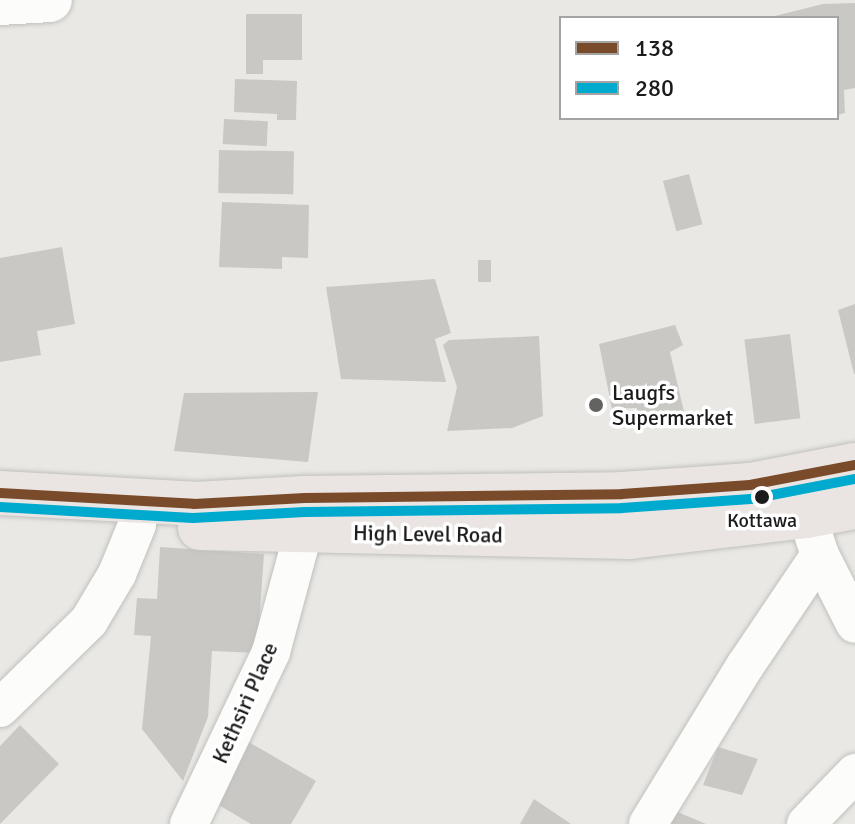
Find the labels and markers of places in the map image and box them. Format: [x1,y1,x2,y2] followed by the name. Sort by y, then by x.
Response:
[612,379,733,430] place label: Laugfs Supermarket
[587,396,605,414] marker: Laugfs Supermarket
[754,489,770,505] marker: Kottawa
[727,508,797,532] place label: Kottawa

